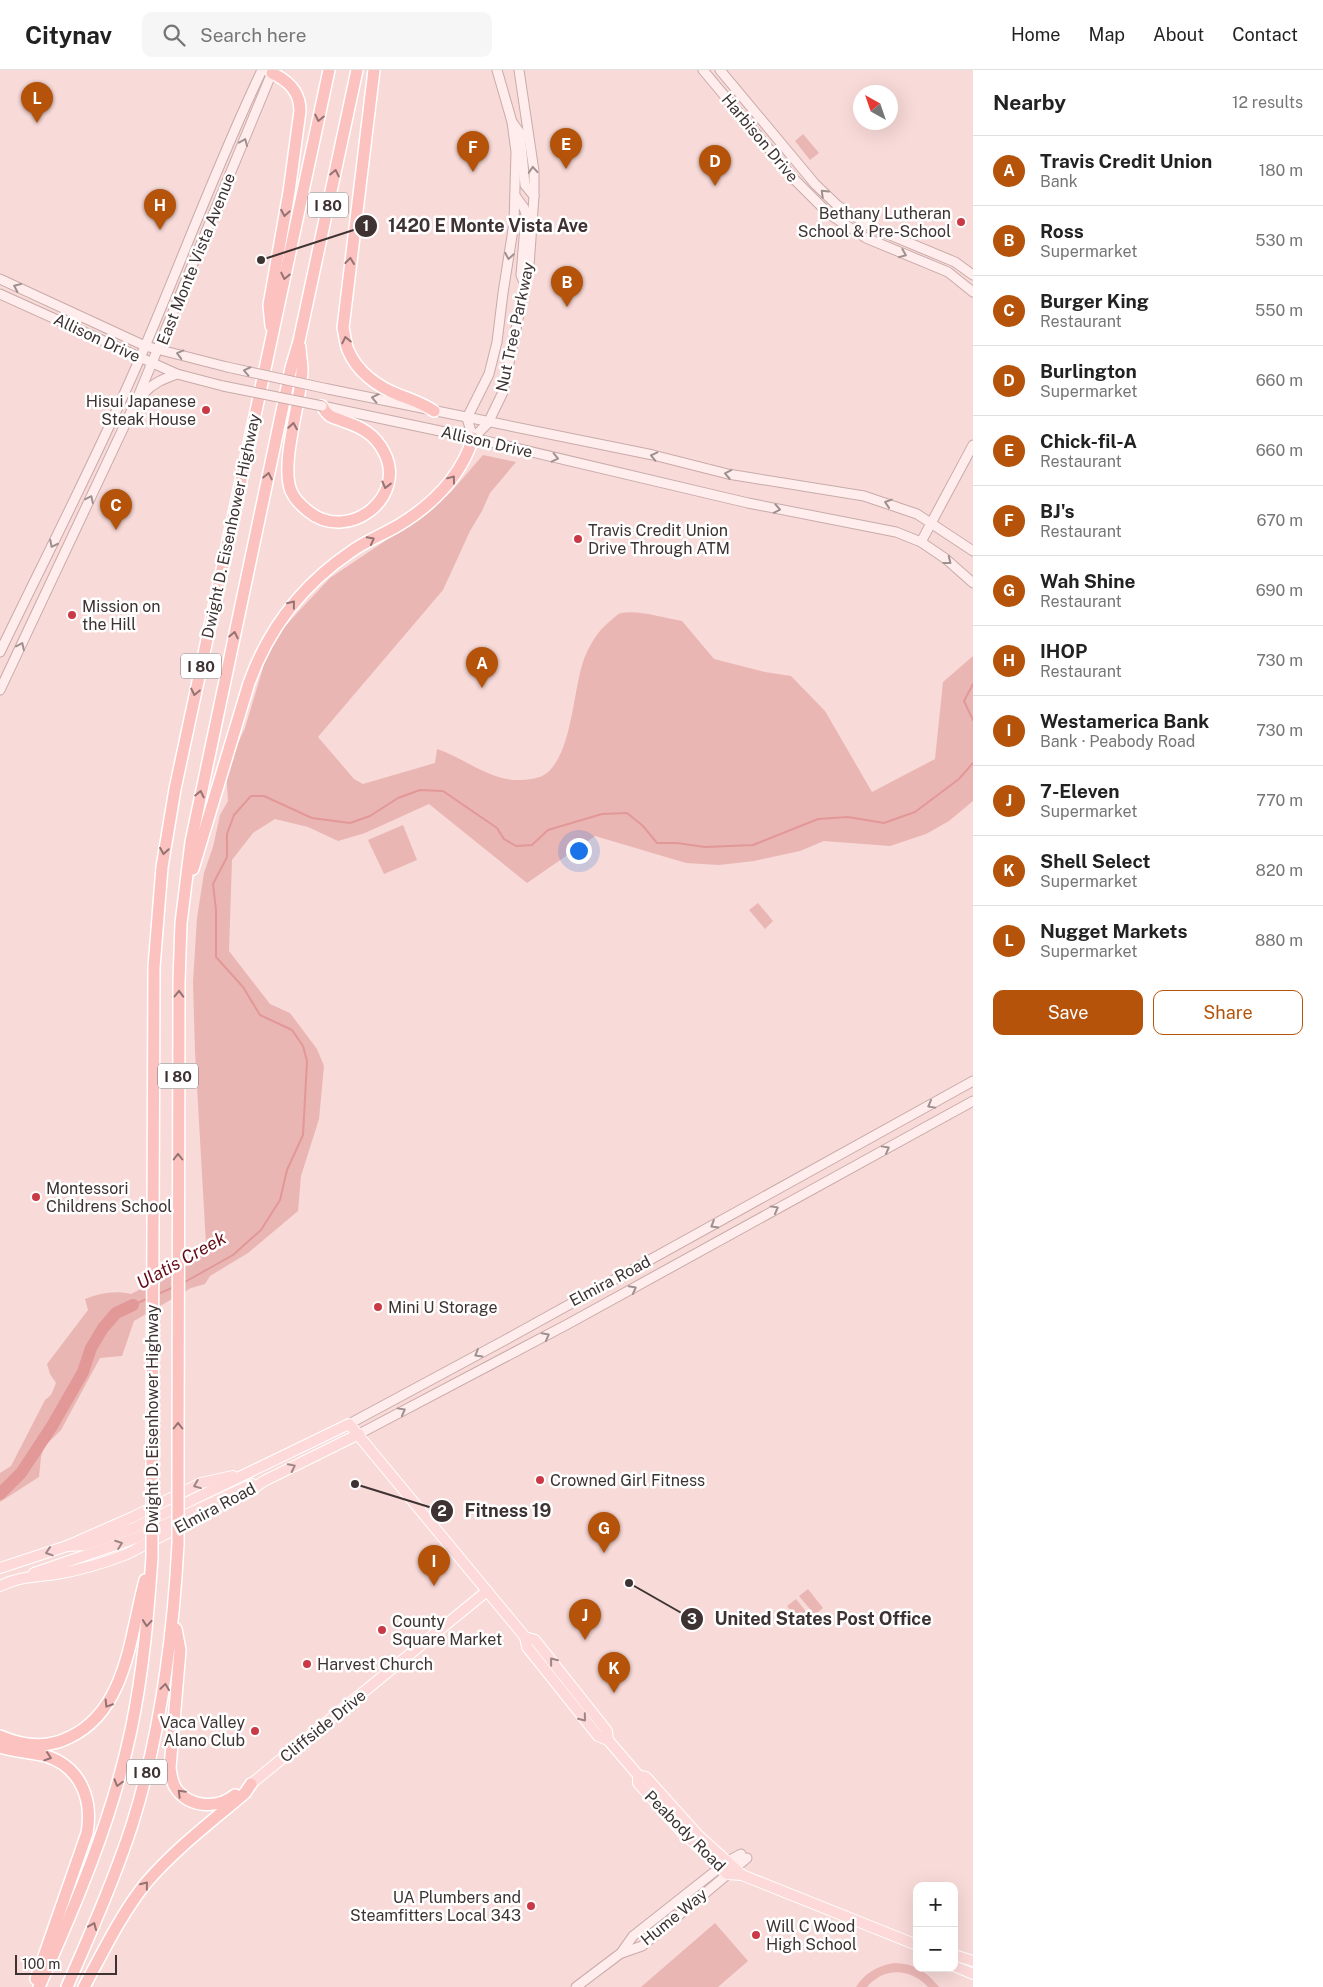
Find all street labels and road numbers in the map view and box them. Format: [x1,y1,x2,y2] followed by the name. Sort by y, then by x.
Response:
[718,90,802,186] street label: Harbison Drive
[153,170,239,348] street label: East Monte Vista Avenue
[308,192,348,218] road number: I 80
[492,260,538,394] street label: Nut Tree Parkway
[51,310,143,366] street label: Allison Drive
[198,412,264,640] street label: Dwight D. Eisenhower Highway
[439,422,535,462] street label: Allison Drive
[181,654,221,678] road number: I 80
[158,1064,198,1088] road number: I 80
[566,1252,654,1310] street label: Elmira Road
[143,1304,162,1534] street label: Dwight D. Eisenhower Highway
[171,1479,259,1537] street label: Elmira Road
[276,1686,370,1766] street label: Cliffside Drive
[127,1760,167,1784] road number: I 80
[641,1787,729,1875] street label: Peabody Road
[637,1884,711,1949] street label: Hume Way

